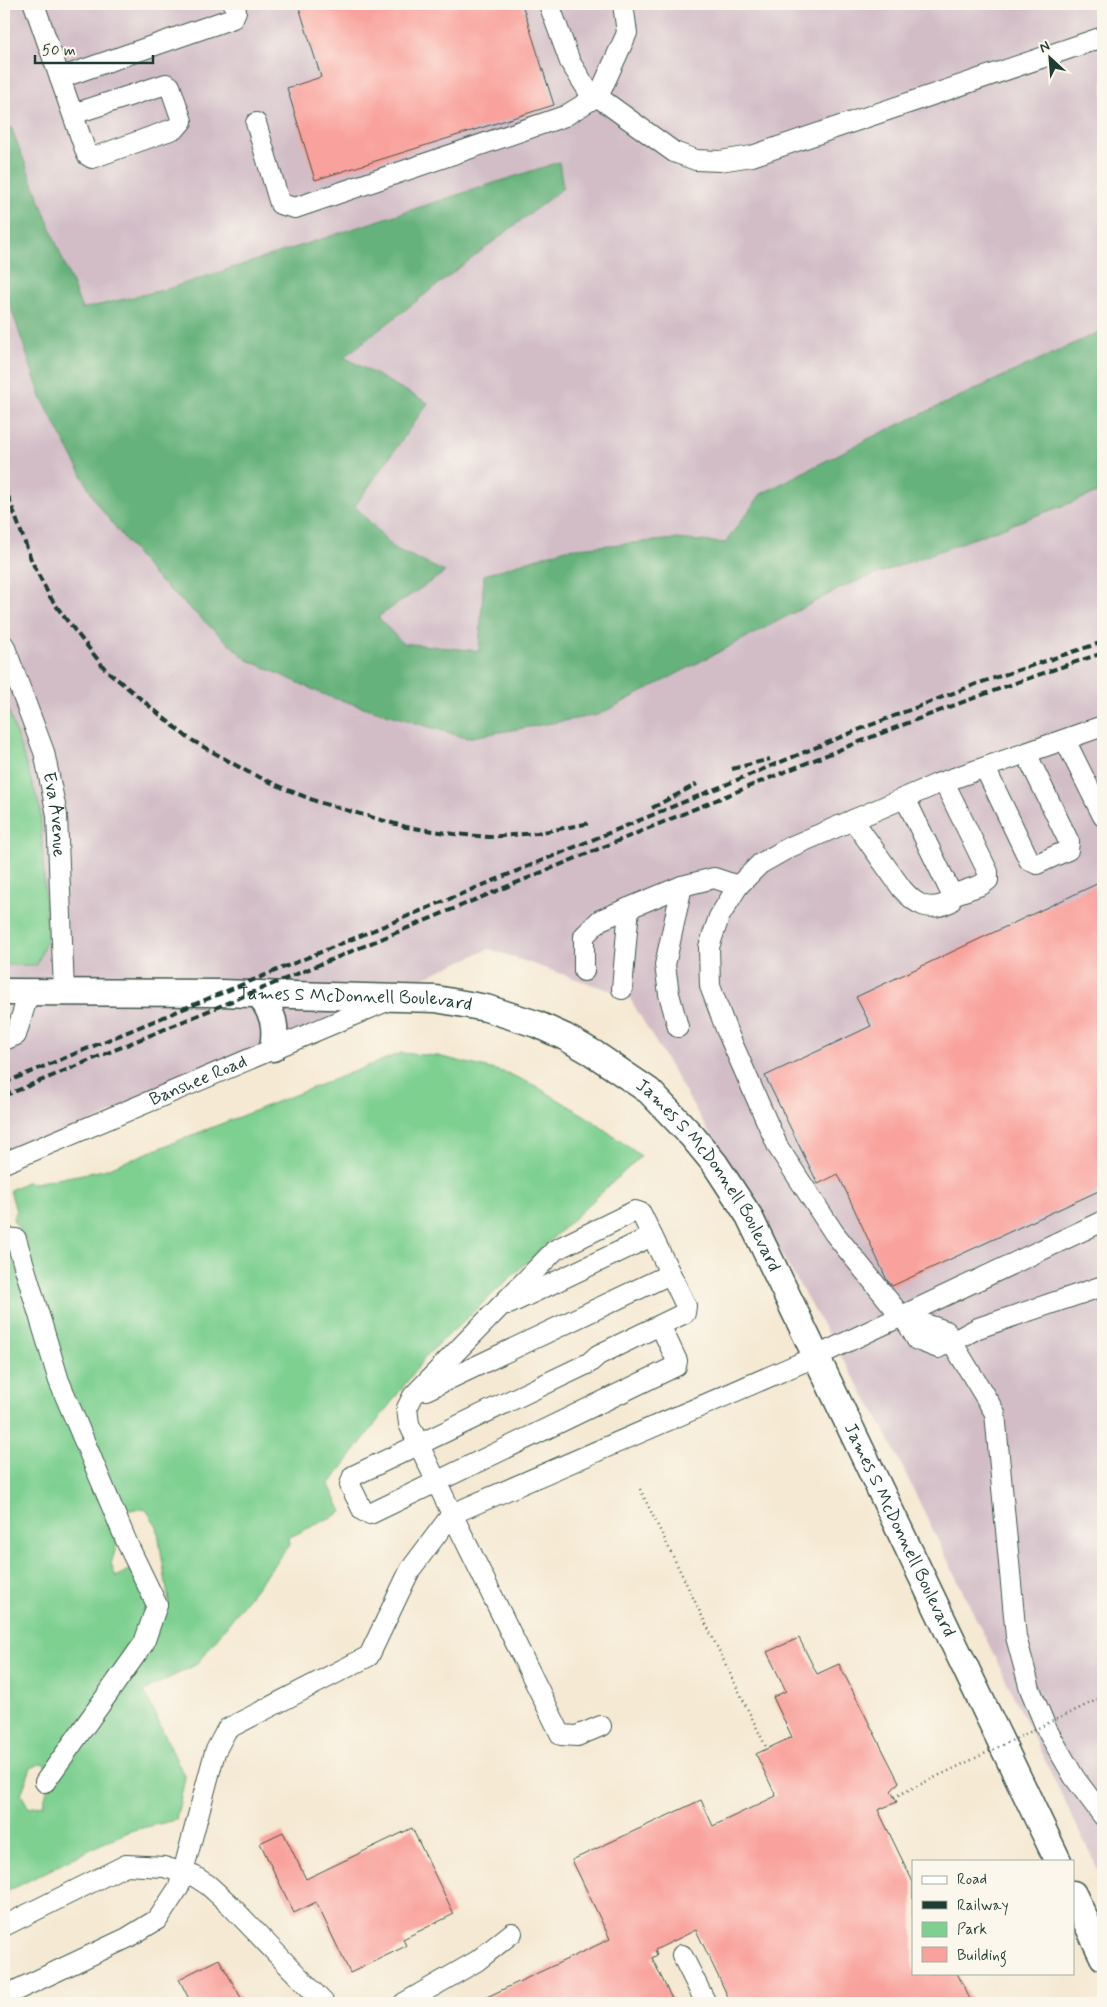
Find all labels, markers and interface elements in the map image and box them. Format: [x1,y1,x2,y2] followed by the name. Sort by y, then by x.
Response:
[35,32,152,64] scale bar
[1024,32,1074,82] north arrow
[1037,37,1053,57] text: N
[42,41,76,61] text: 50 m
[36,770,71,858] street label: Eva Avenue
[237,982,474,1017] street label: James S McDonnell Boulevard
[146,1050,251,1112] street label: Banshee Road
[631,1074,786,1276] street label: James S McDonnell Boulevard
[838,1419,961,1641] street label: James S McDonnell Boulevard
[912,1860,1074,1974] legend
[957,1870,987,1890] text: Road
[957,1896,1009,1916] text: Railway
[957,1920,987,1940] text: Park
[957,1946,1007,1967] text: Building

